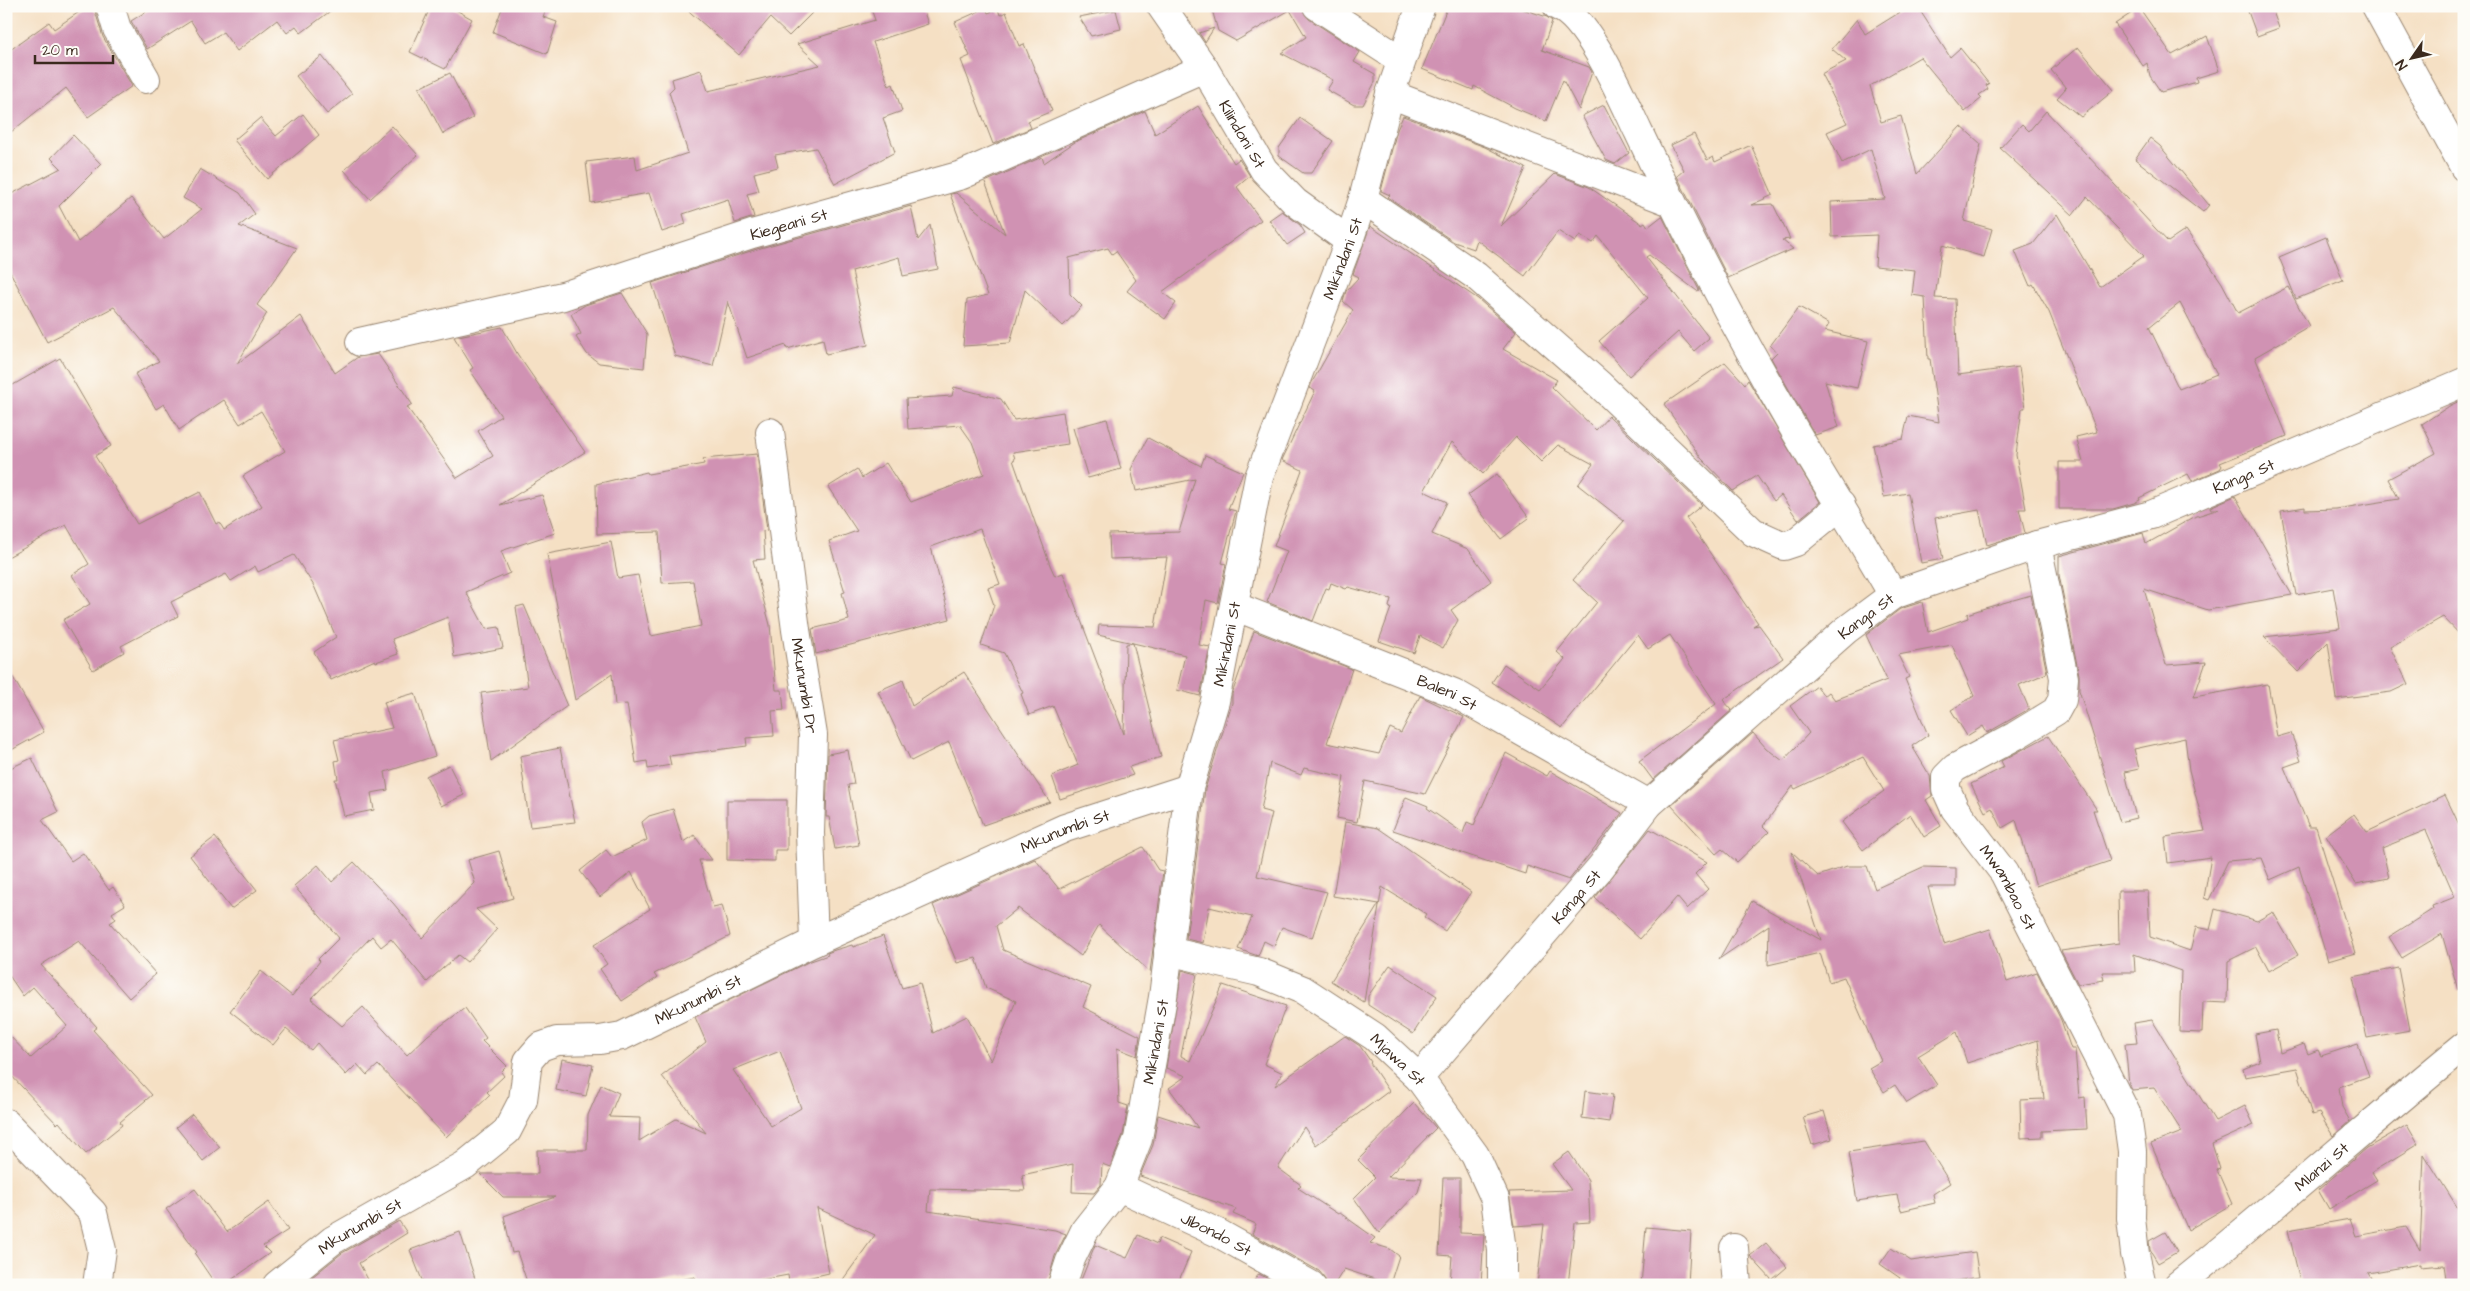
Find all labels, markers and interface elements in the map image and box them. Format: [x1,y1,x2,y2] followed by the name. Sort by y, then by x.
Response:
[35,32,112,64] scale bar
[2388,32,2438,82] north arrow
[42,40,78,61] text: 20 m
[2391,55,2413,74] text: N
[1213,96,1271,173] street label: Kilindoni St
[748,203,831,246] street label: Kiegeani St
[1318,214,1368,303] street label: Mikindani St
[2209,454,2279,500] street label: Kanga St
[1833,588,1899,645] street label: Kanga St
[1208,599,1246,688] street label: Mikindani St
[785,636,823,735] street label: Mkunumbi Dr
[1414,669,1482,716] street label: Baleni St
[1017,804,1113,859] street label: Mkunumbi St
[1974,840,2041,935] street label: Mwambao St
[1547,865,1607,929] street label: Kanga St
[651,969,746,1030] street label: Mkunumbi St
[1138,997,1174,1086] street label: Mikindani St
[1365,1028,1431,1090] street label: Mjawa St
[2290,1137,2354,1197] street label: Mlanzi St
[313,1193,407,1260] street label: Mkunumbi St
[1177,1207,1256,1262] street label: Jibondo St

